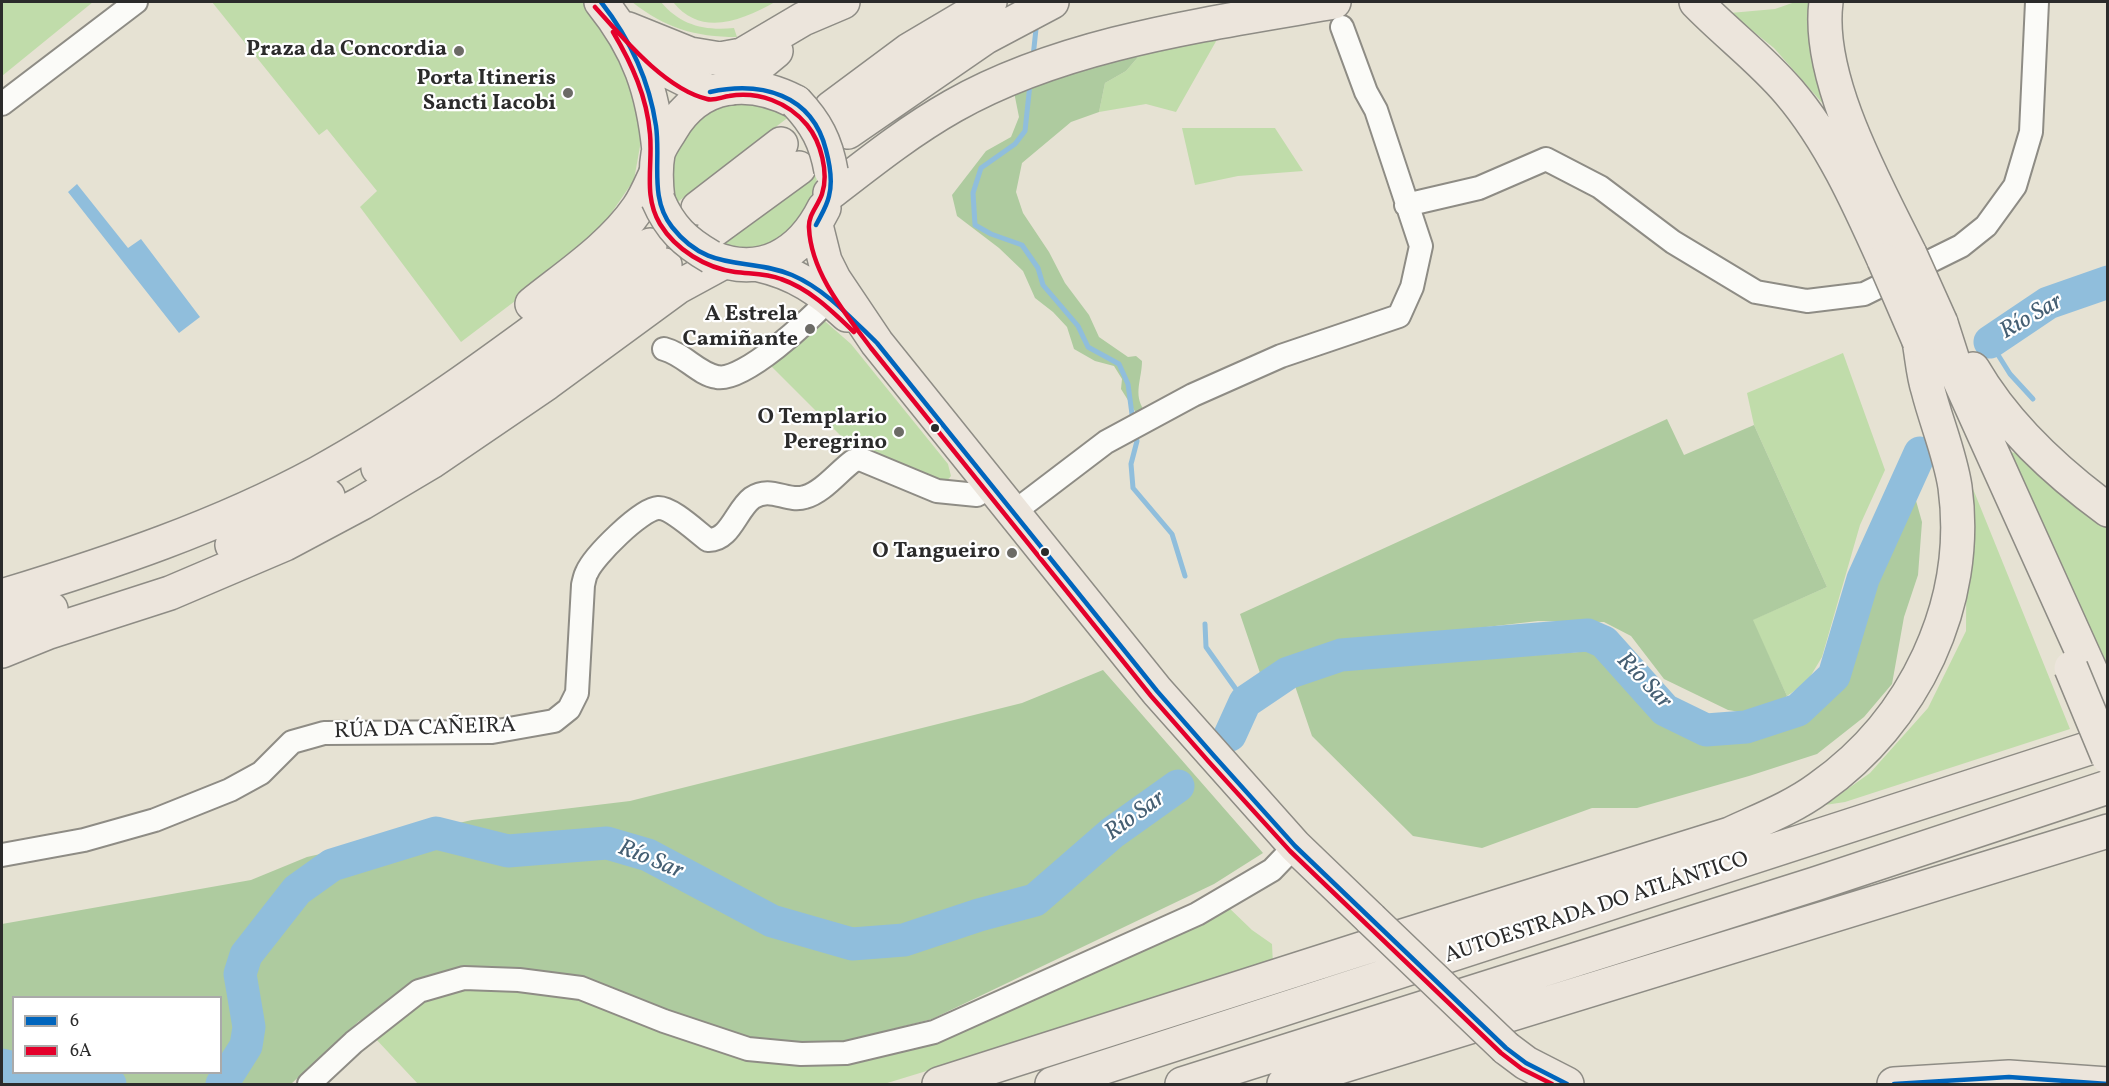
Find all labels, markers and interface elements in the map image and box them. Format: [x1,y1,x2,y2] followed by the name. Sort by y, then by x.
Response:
[246,38,447,64] place label: Praza da Concordia
[452,44,466,58] marker: Praza da Concordia
[417,67,556,118] place label: Porta Itineris Sancti Iacobi
[561,86,575,100] marker: Porta Itineris Sancti Iacobi
[1995,289,2069,347] water label: Río Sar
[683,303,798,354] place label: A Estrela Camiñante
[803,322,817,336] marker: A Estrela Camiñante
[757,406,887,458] place label: O Templario Peregrino
[929,422,941,434] unlabelled marker
[892,425,906,439] marker: O Templario Peregrino
[872,540,1000,566] place label: O Tangueiro
[1005,546,1019,560] marker: O Tangueiro
[1039,546,1051,558] unlabelled marker
[1609,648,1677,716] water label: Río Sar
[334,714,516,746] street label: RÚA DA CAÑEIRA
[1100,785,1172,849] water label: Río Sar
[613,835,687,887] water label: Río Sar
[1442,847,1752,971] street label: AUTOESTRADA DO ATLÁNTICO
[12,996,222,1074] legend
[70,1009,79,1034] text: 6
[70,1039,92,1064] text: 6A

